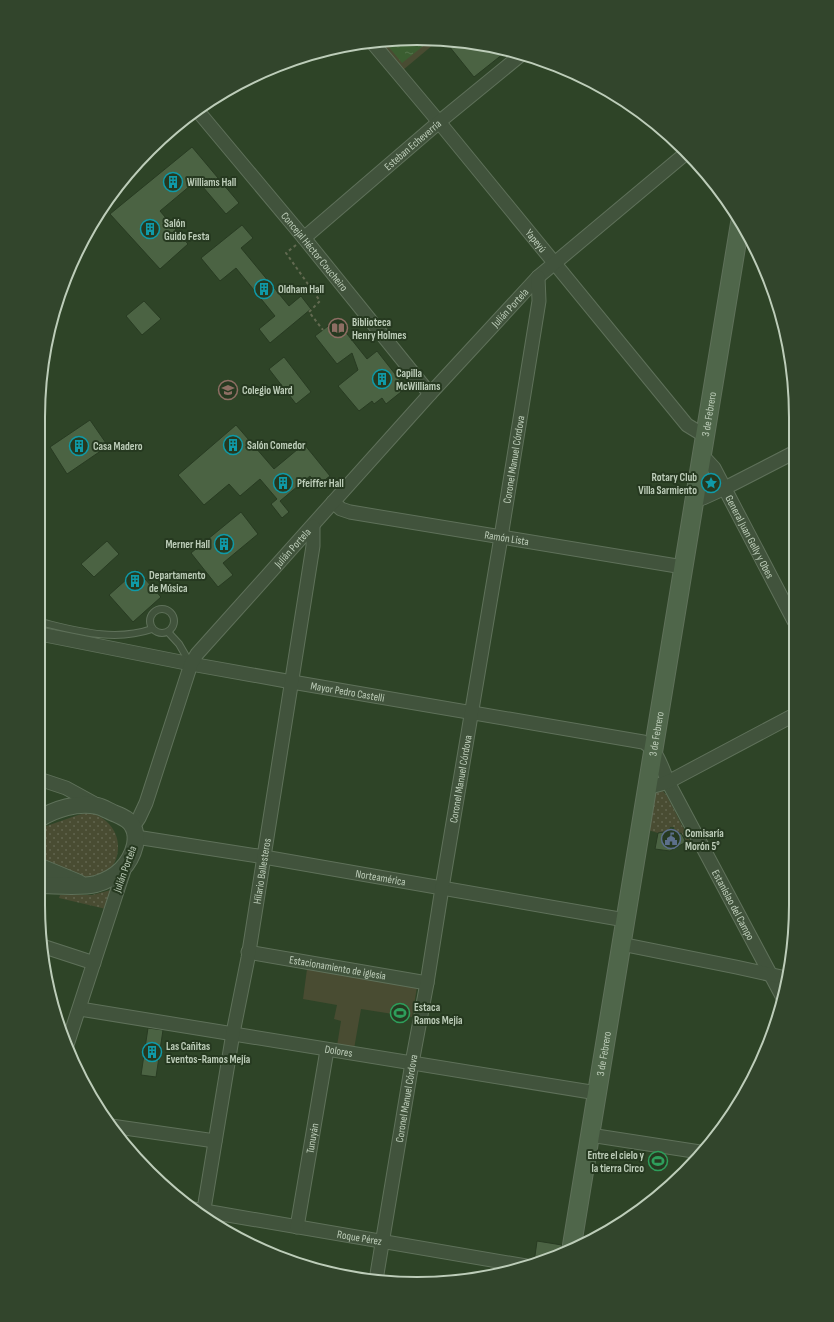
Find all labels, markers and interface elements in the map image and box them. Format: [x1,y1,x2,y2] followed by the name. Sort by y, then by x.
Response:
[381,117,444,173] street label: Esteban Echeverría
[162,171,184,193] building icon: Williams Hall
[187,176,236,189] place label: Williams Hall
[279,209,351,294] street label: Concejal Héctor Coucheiro
[164,217,210,243] place label: Salón Guido Festa
[139,218,161,240] building icon: Salón Guido Festa
[523,226,550,255] street label: Yapeyú
[253,278,275,300] building icon: Oldham Hall
[278,283,324,296] place label: Oldham Hall
[488,285,531,330] street label: Julián Portela
[352,316,406,342] place label: Biblioteca Henry Holmes
[327,317,349,339] library icon: Biblioteca Henry Holmes
[396,367,440,393] place label: Capilla McWilliams
[371,368,393,390] building icon: Capilla McWilliams
[217,379,239,401] school or university icon: Colegio Ward
[242,384,293,397] place label: Colegio Ward
[699,390,719,437] street label: 3 de Febrero
[500,415,527,504] street label: Coronel Manuel Córdova
[222,434,244,456] building icon: Salón Comedor
[68,435,90,457] building icon: Casa Madero
[247,439,306,452] place label: Salón Comedor
[93,440,143,453] place label: Casa Madero
[638,471,697,497] place label: Rotary Club Villa Sarmiento
[272,472,294,494] building icon: Pfeiffer Hall
[700,472,722,494] place icon: Rotary Club Villa Sarmiento
[297,477,344,490] place label: Pfeiffer Hall
[723,493,777,580] street label: General Juan Gelly y Obes
[271,525,313,571] street label: Julián Portela
[484,528,530,548] street label: Ramón Lista
[213,533,235,555] building icon: Merner Hall
[165,538,210,551] place label: Merner Hall
[149,569,206,595] place label: Departamento de Música
[124,570,146,592] building icon: Departamento de Música
[310,679,386,704] street label: Mayor Pedro Castelli
[646,710,666,757] street label: 3 de Febrero
[447,734,474,824] street label: Coronel Manuel Córdova
[685,827,724,853] place label: Comisaría Morón 5°
[660,828,682,850] public building icon: Comisaría Morón 5°
[250,837,273,905] street label: Hilario Ballesteros
[110,844,139,895] street label: Julián Portela
[355,867,407,888] street label: Norteamérica
[709,867,758,943] street label: Estanislao del Campo
[288,953,387,982] street label: Estacionamiento de iglesia
[414,1001,463,1027] place label: Estaca Ramos Mejía
[389,1002,411,1024] sports icon: Estaca Ramos Mejía
[593,1030,614,1077] street label: 3 de Febrero
[166,1040,251,1066] place label: Las Cañitas Eventos-Ramos Mejía
[141,1041,163,1063] building icon: Las Cañitas Eventos-Ramos Mejía
[324,1042,354,1059] street label: Dolores
[392,1053,420,1143] street label: Coronel Manuel Córdova
[303,1122,321,1154] street label: Tunuyán
[587,1149,644,1175] place label: Entre el cielo y la tierra Circo
[647,1150,669,1172] sports icon: Entre el cielo y la tierra Circo
[336,1227,383,1248] street label: Roque Pérez

